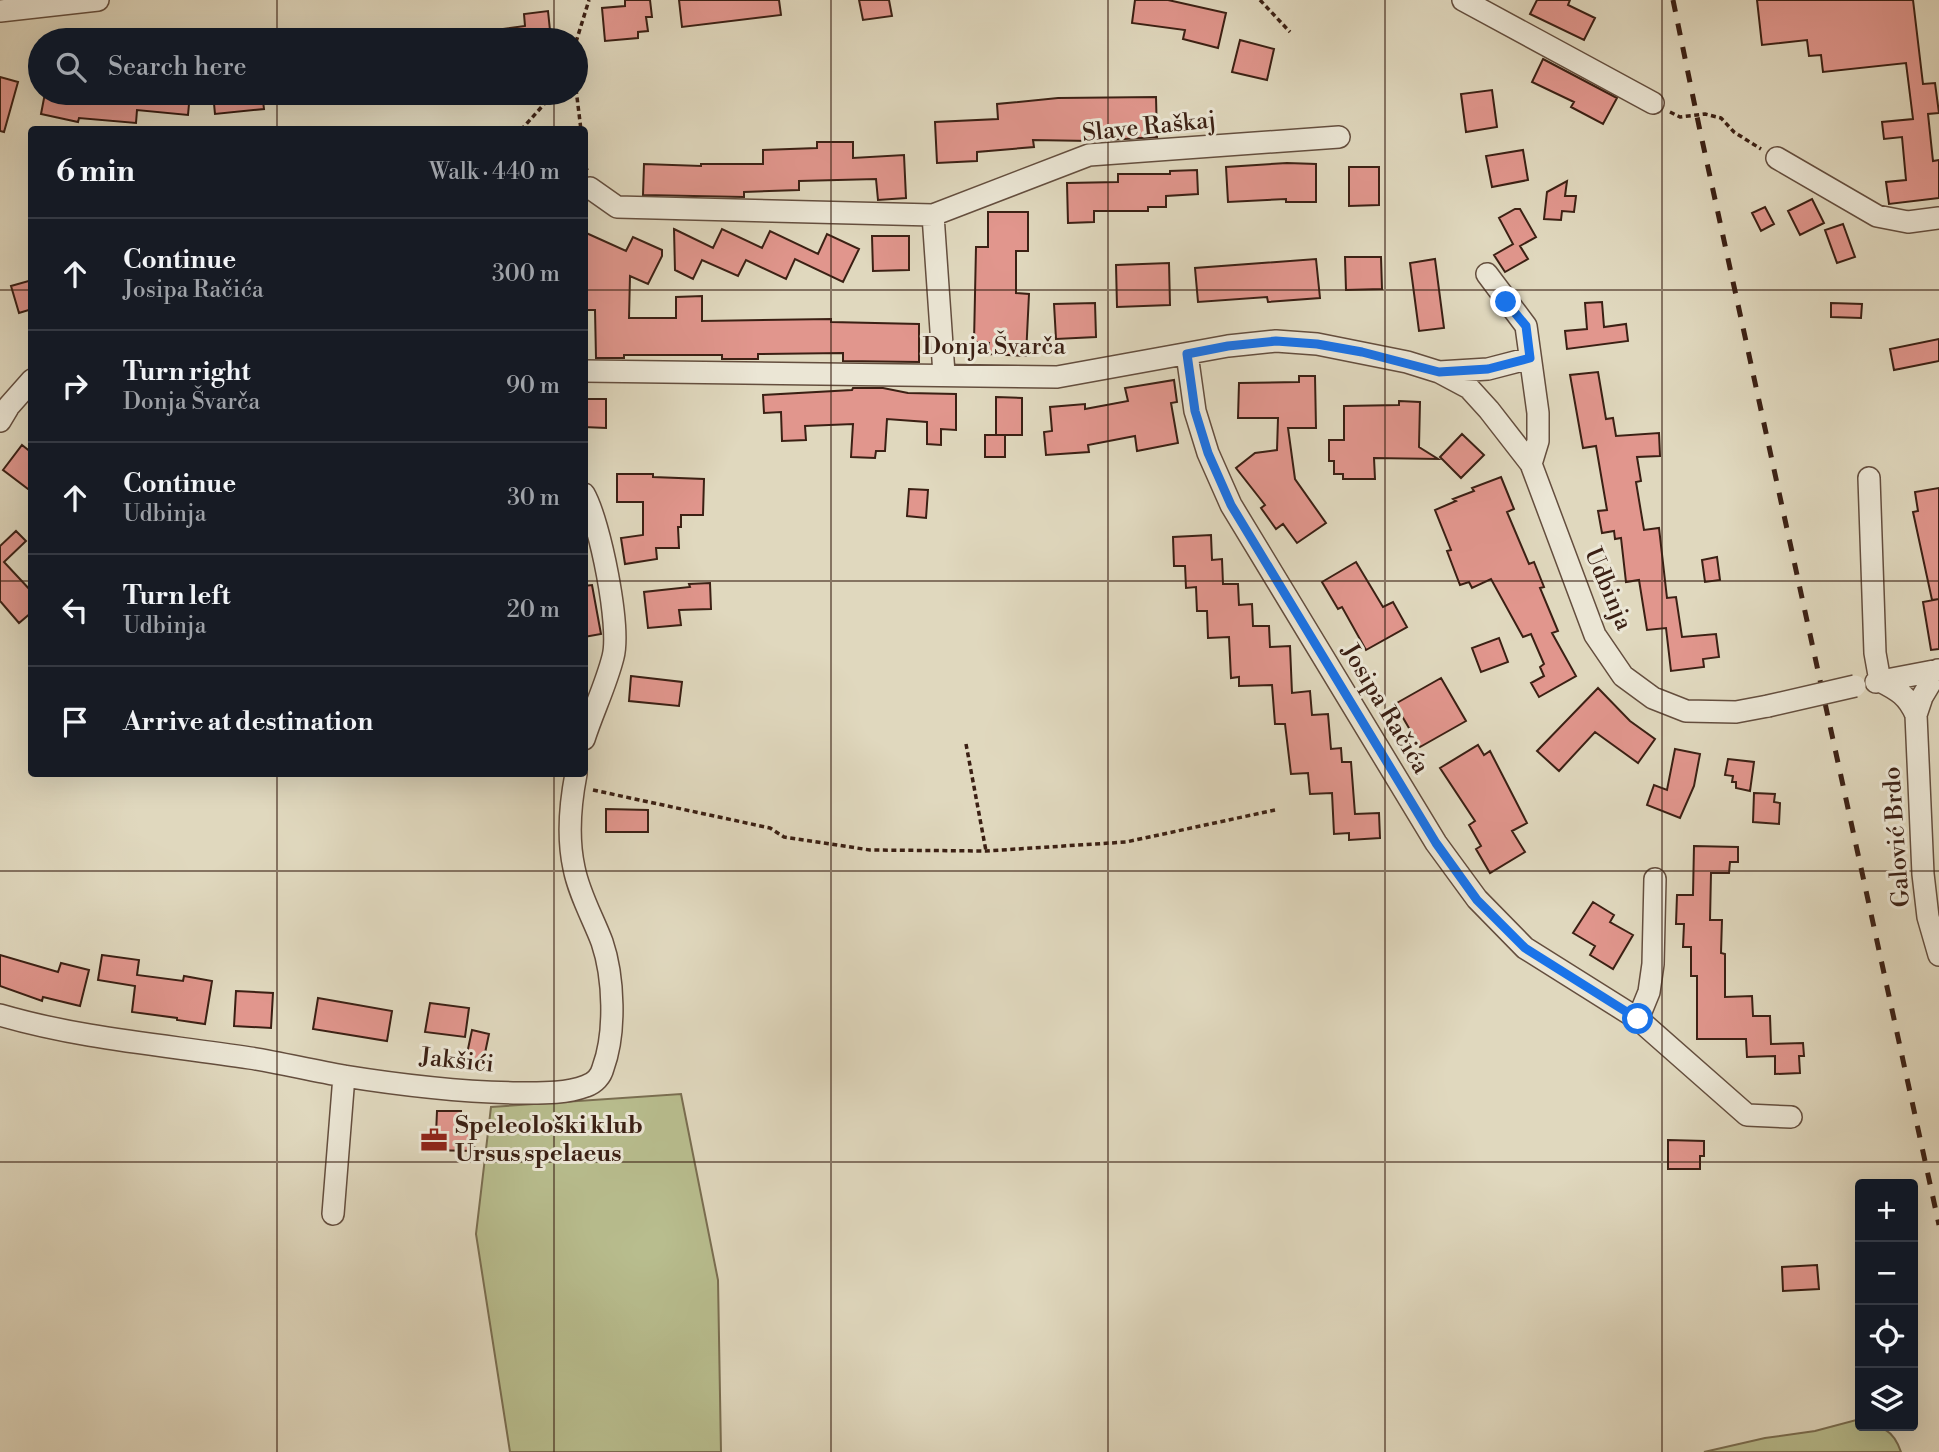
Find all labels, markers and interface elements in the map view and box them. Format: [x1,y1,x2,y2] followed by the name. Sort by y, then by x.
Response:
[28,28,588,105] search box
[52,48,90,86] icon: search
[108,51,247,83] text: Search here
[1081,105,1217,149] street label: Slave Raškaj
[56,153,135,191] text: 6 min
[429,158,560,186] text: Walk · 440 m
[123,244,236,276] text: Continue
[56,255,94,293] icon: ahead
[492,260,560,288] text: 300 m
[123,276,264,304] text: Josipa Račića
[1490,286,1521,317] route end
[922,330,1066,362] street label: Donja Švarča
[123,356,251,388] text: Turn right
[56,367,94,405] icon: right
[506,372,560,400] text: 90 m
[123,388,260,416] text: Donja Švarča
[123,468,236,500] text: Continue
[56,479,94,517] icon: ahead
[507,484,560,512] text: 30 m
[123,500,206,528] text: Udbinja
[1577,543,1639,636] street label: Udbinja
[123,580,231,612] text: Turn left
[56,591,94,629] icon: left
[507,596,560,624] text: 20 m
[123,612,206,640] text: Udbinja
[1334,638,1436,780] street label: Josipa Račića
[56,703,94,741] icon: arrive
[123,706,373,738] text: Arrive at destination
[1877,766,1917,908] street label: Galović Brdo
[1622,1003,1653,1034] route start
[418,1042,496,1080] street label: Jakšići
[455,1111,643,1169] place label: Speleološki klub Ursus spelaeus
[419,1125,449,1155] office icon: Speleološki klub Ursus spelaeus
[1855,1179,1918,1431] map controls
[1855,1179,1918,1242] button: +
[1855,1242,1918,1305] button: −
[1855,1305,1918,1368] button: locate
[1855,1368,1918,1431] button: layers

